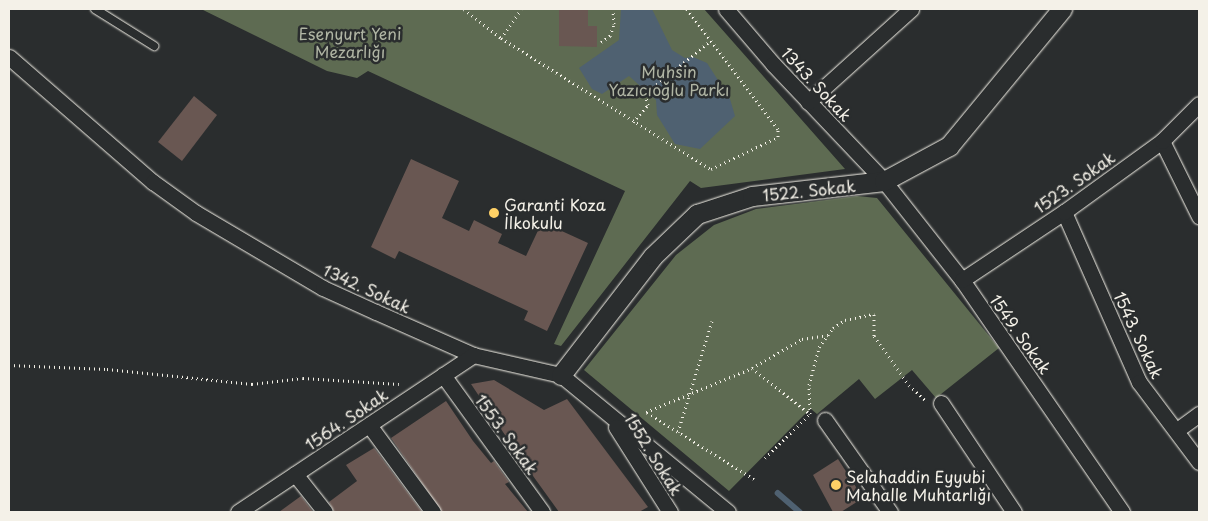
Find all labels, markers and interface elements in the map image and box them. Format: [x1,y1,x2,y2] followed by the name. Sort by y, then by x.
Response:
[298,23,402,61] park label: Esenyurt Yeni Mezarlığı
[778,43,856,125] street label: 1343. Sokak
[608,61,730,99] park label: Muhsin Yazıcıoğlu Parkı
[1029,147,1119,217] street label: 1523. Sokak
[761,175,857,205] street label: 1522. Sokak
[504,194,606,232] place label: Garanti Koza İlkokulu
[488,207,500,219] marker: Garanti Koza İlkokulu
[319,259,415,317] street label: 1342. Sokak
[1110,288,1168,382] street label: 1543. Sokak
[987,291,1055,377] street label: 1549. Sokak
[301,384,391,454] street label: 1564. Sokak
[472,390,542,478] street label: 1553. Sokak
[621,409,687,499] street label: 1552. Sokak
[846,466,993,504] place label: Selahaddin Eyyubi Mahalle Muhtarlığı
[830,479,842,491] marker: Selahaddin Eyyubi Mahalle Muhtarlığı

